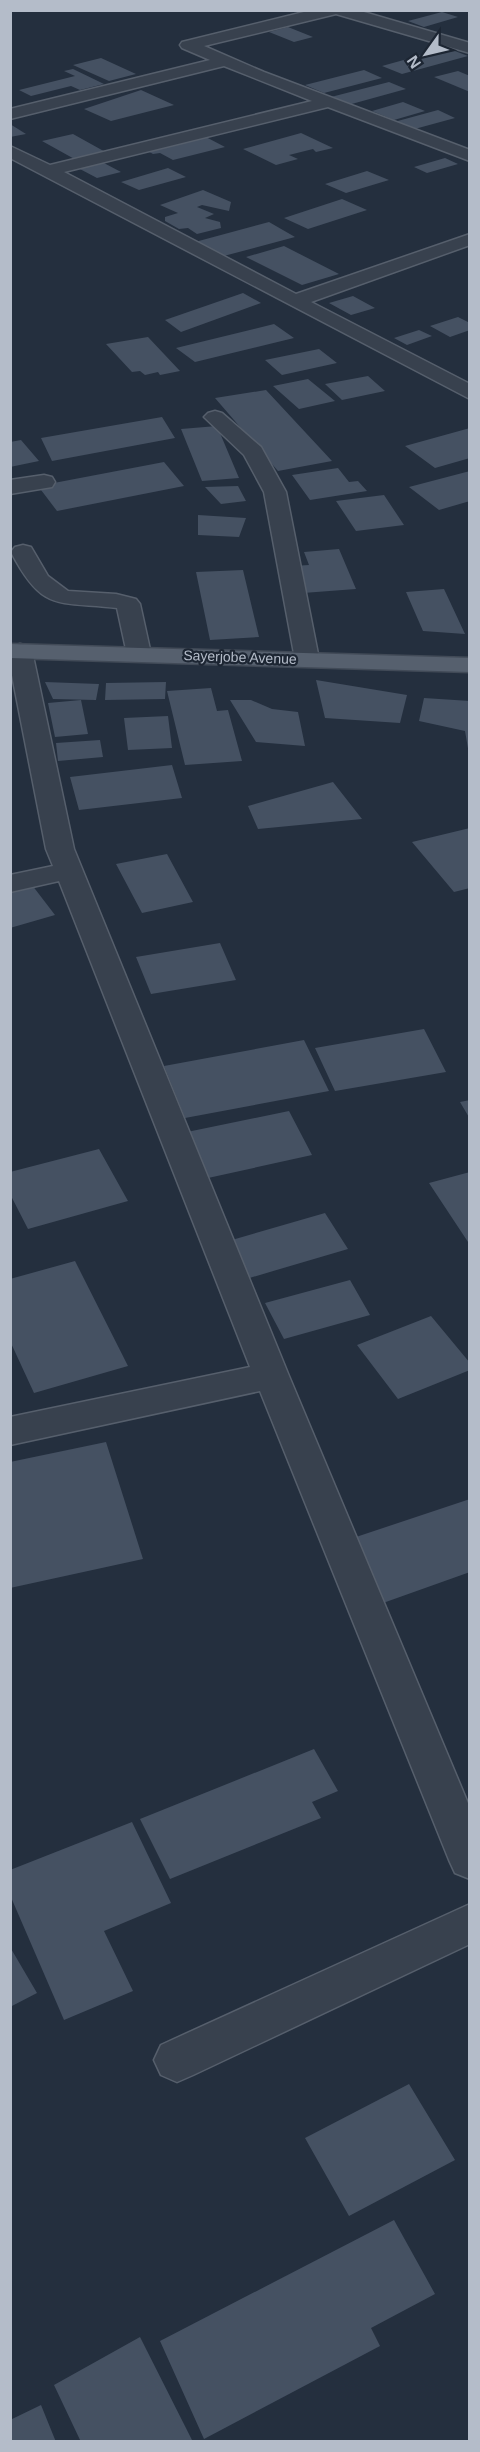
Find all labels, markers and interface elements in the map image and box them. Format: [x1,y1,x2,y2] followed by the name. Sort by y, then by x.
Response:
[396,24,456,84] north arrow
[404,53,424,72] text: N
[183,647,297,667] street label: Sayerjobe Avenue

